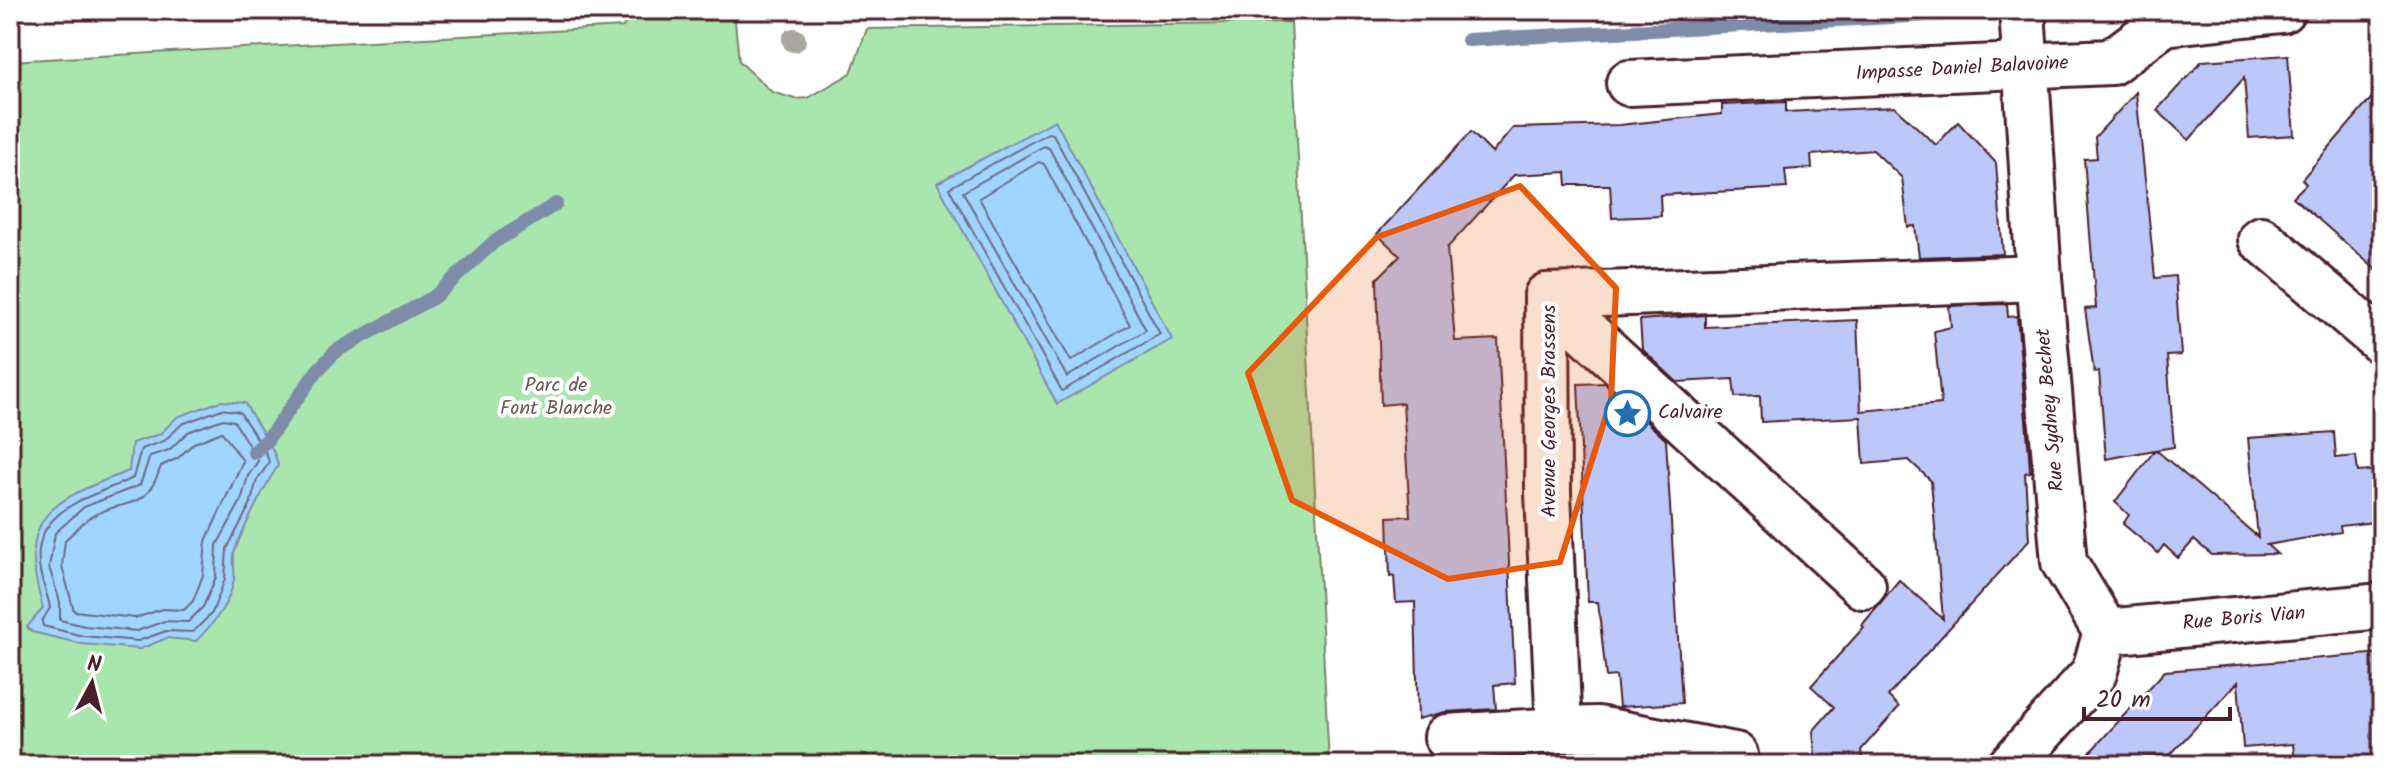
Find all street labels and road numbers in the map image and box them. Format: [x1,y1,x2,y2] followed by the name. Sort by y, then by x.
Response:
[1855,47,2069,91] street label: Impasse Daniel Balavoine
[1534,304,1566,517] street label: Avenue Georges Brassens
[2028,327,2074,493] street label: Rue Sydney Bechet
[2181,598,2307,640] street label: Rue Boris Vian

